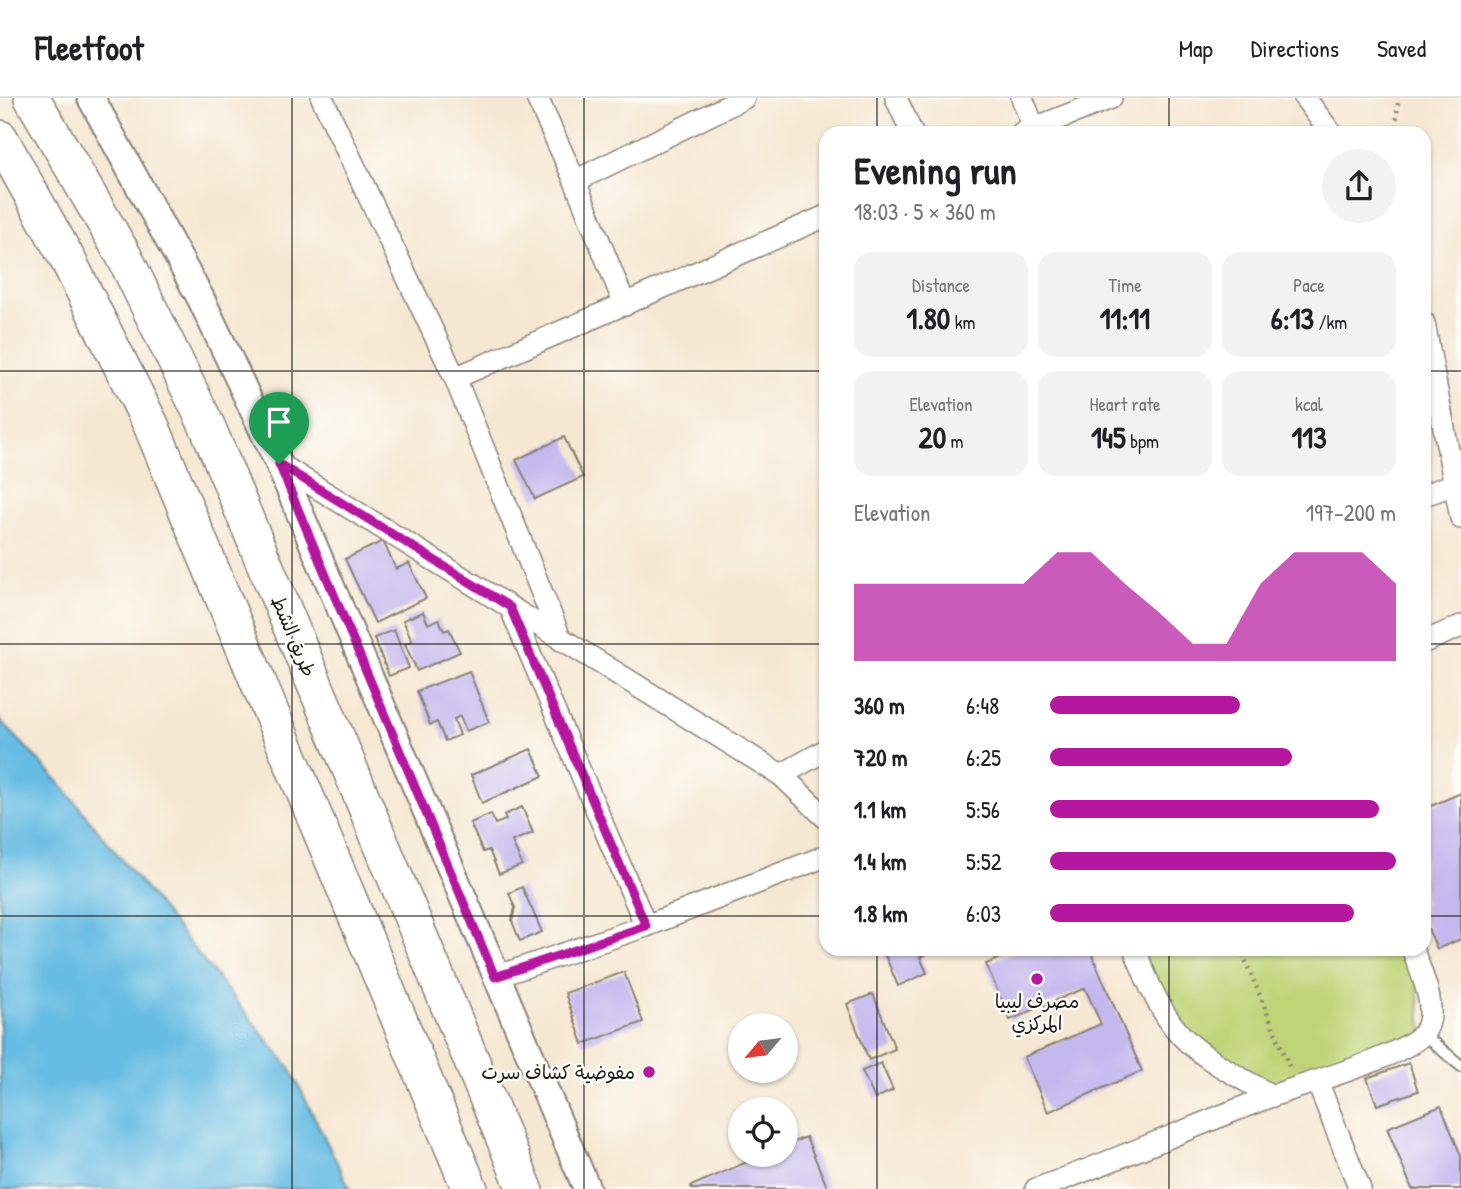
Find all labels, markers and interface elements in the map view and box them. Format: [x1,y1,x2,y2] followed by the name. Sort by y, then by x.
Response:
[35,26,144,70] text: Fleetfoot
[1179,32,1213,64] text: Map
[1251,32,1339,64] text: Directions
[1377,32,1426,64] text: Saved
[854,144,1017,196] text: Evening run
[1322,149,1396,223] button: share
[854,196,996,227] text: 18:03 · 5 × 360 m
[912,272,970,298] text: Distance
[1108,272,1142,298] text: Time
[1293,272,1325,298] text: Pace
[907,298,950,338] text: 1.80
[1100,298,1150,338] text: 11:11
[1271,298,1314,338] text: 6:13
[950,309,975,335] text: km
[1314,309,1347,335] text: /km
[909,391,973,417] text: Elevation
[1090,391,1160,417] text: Heart rate
[1295,391,1323,417] text: kcal
[249,392,309,464] pin
[260,403,298,441] icon: arrive
[919,417,946,457] text: 20
[1091,417,1126,457] text: 145
[1291,417,1327,457] text: 113
[946,428,963,454] text: m
[1126,428,1159,454] text: bpm
[854,497,930,528] text: Elevation
[1306,497,1396,528] text: 197–200 m
[265,592,323,680] street label: طريق الشط
[854,690,905,721] text: 360 m
[966,690,999,721] text: 6:48
[854,742,907,773] text: 720 m
[966,742,1001,773] text: 6:25
[854,794,906,825] text: 1.1 km
[966,794,1000,825] text: 5:56
[854,846,906,877] text: 1.4 km
[966,846,1002,877] text: 5:52
[854,898,908,929] text: 1.8 km
[966,898,1001,929] text: 6:03
[1029,971,1045,987] marker: مصرف ليبيا المركزي
[995,988,1079,1038] place label: مصرف ليبيا المركزي
[728,1013,798,1083] north arrow
[728,1013,798,1167] map controls
[481,1059,635,1085] place label: مفوضية كشاف سرت
[641,1064,657,1080] marker: مفوضية كشاف سرت
[728,1097,798,1167] button: locate

